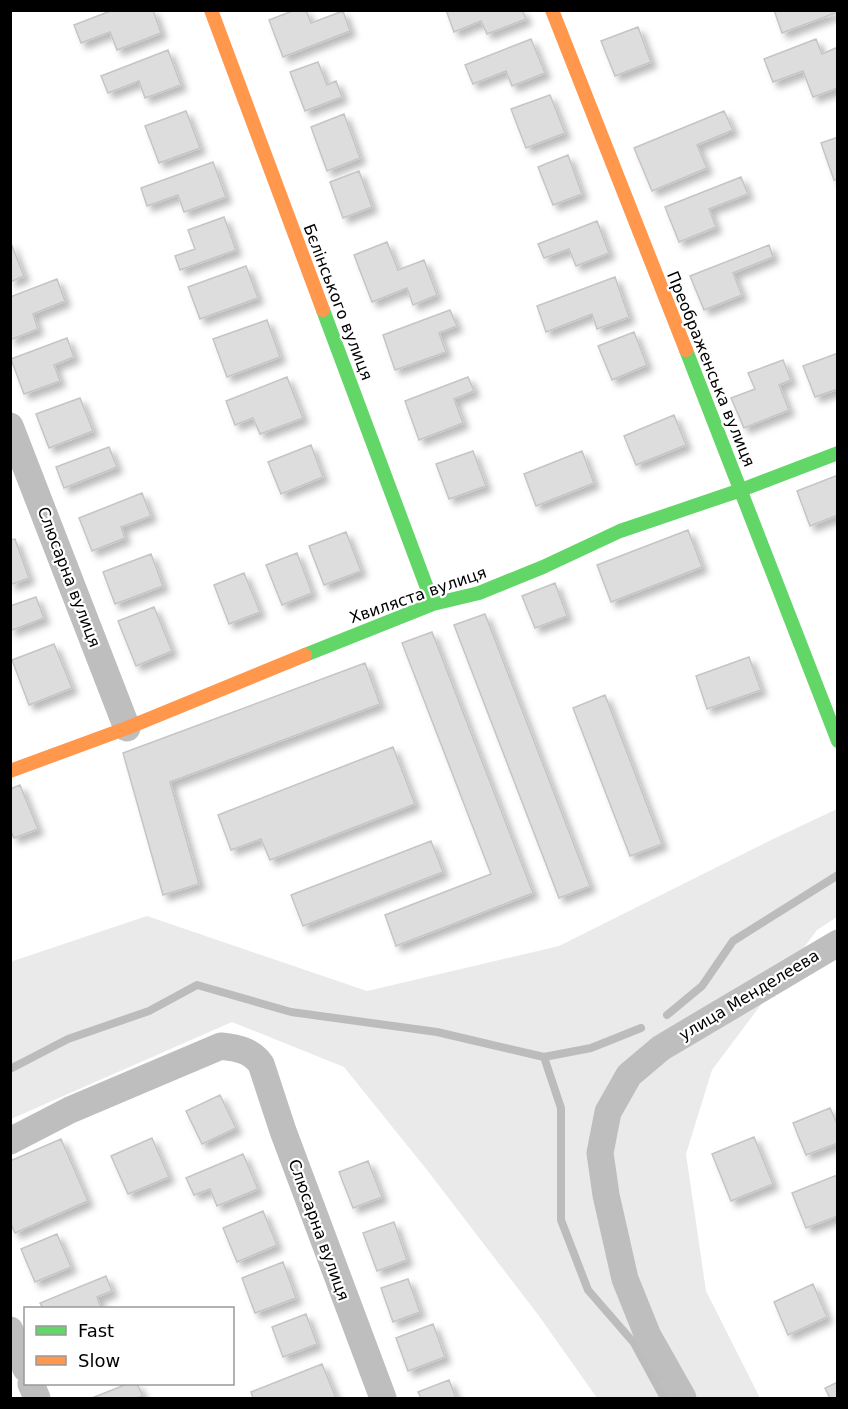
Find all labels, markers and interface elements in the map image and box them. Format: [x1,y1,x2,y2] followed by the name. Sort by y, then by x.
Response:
[299,221,377,383] street label: Бєлінського вулиця
[663,268,759,470] street label: Преображенська вулиця
[33,504,105,650] street label: Слюсарна вулиця
[347,563,489,627] street label: Хвиляста вулиця
[676,946,822,1044] street label: улица Менделеева
[285,1157,353,1303] street label: Слюсарна вулиця
[24,1307,234,1385] legend
[78,1320,114,1341] text: Fast
[78,1350,120,1371] text: Slow

